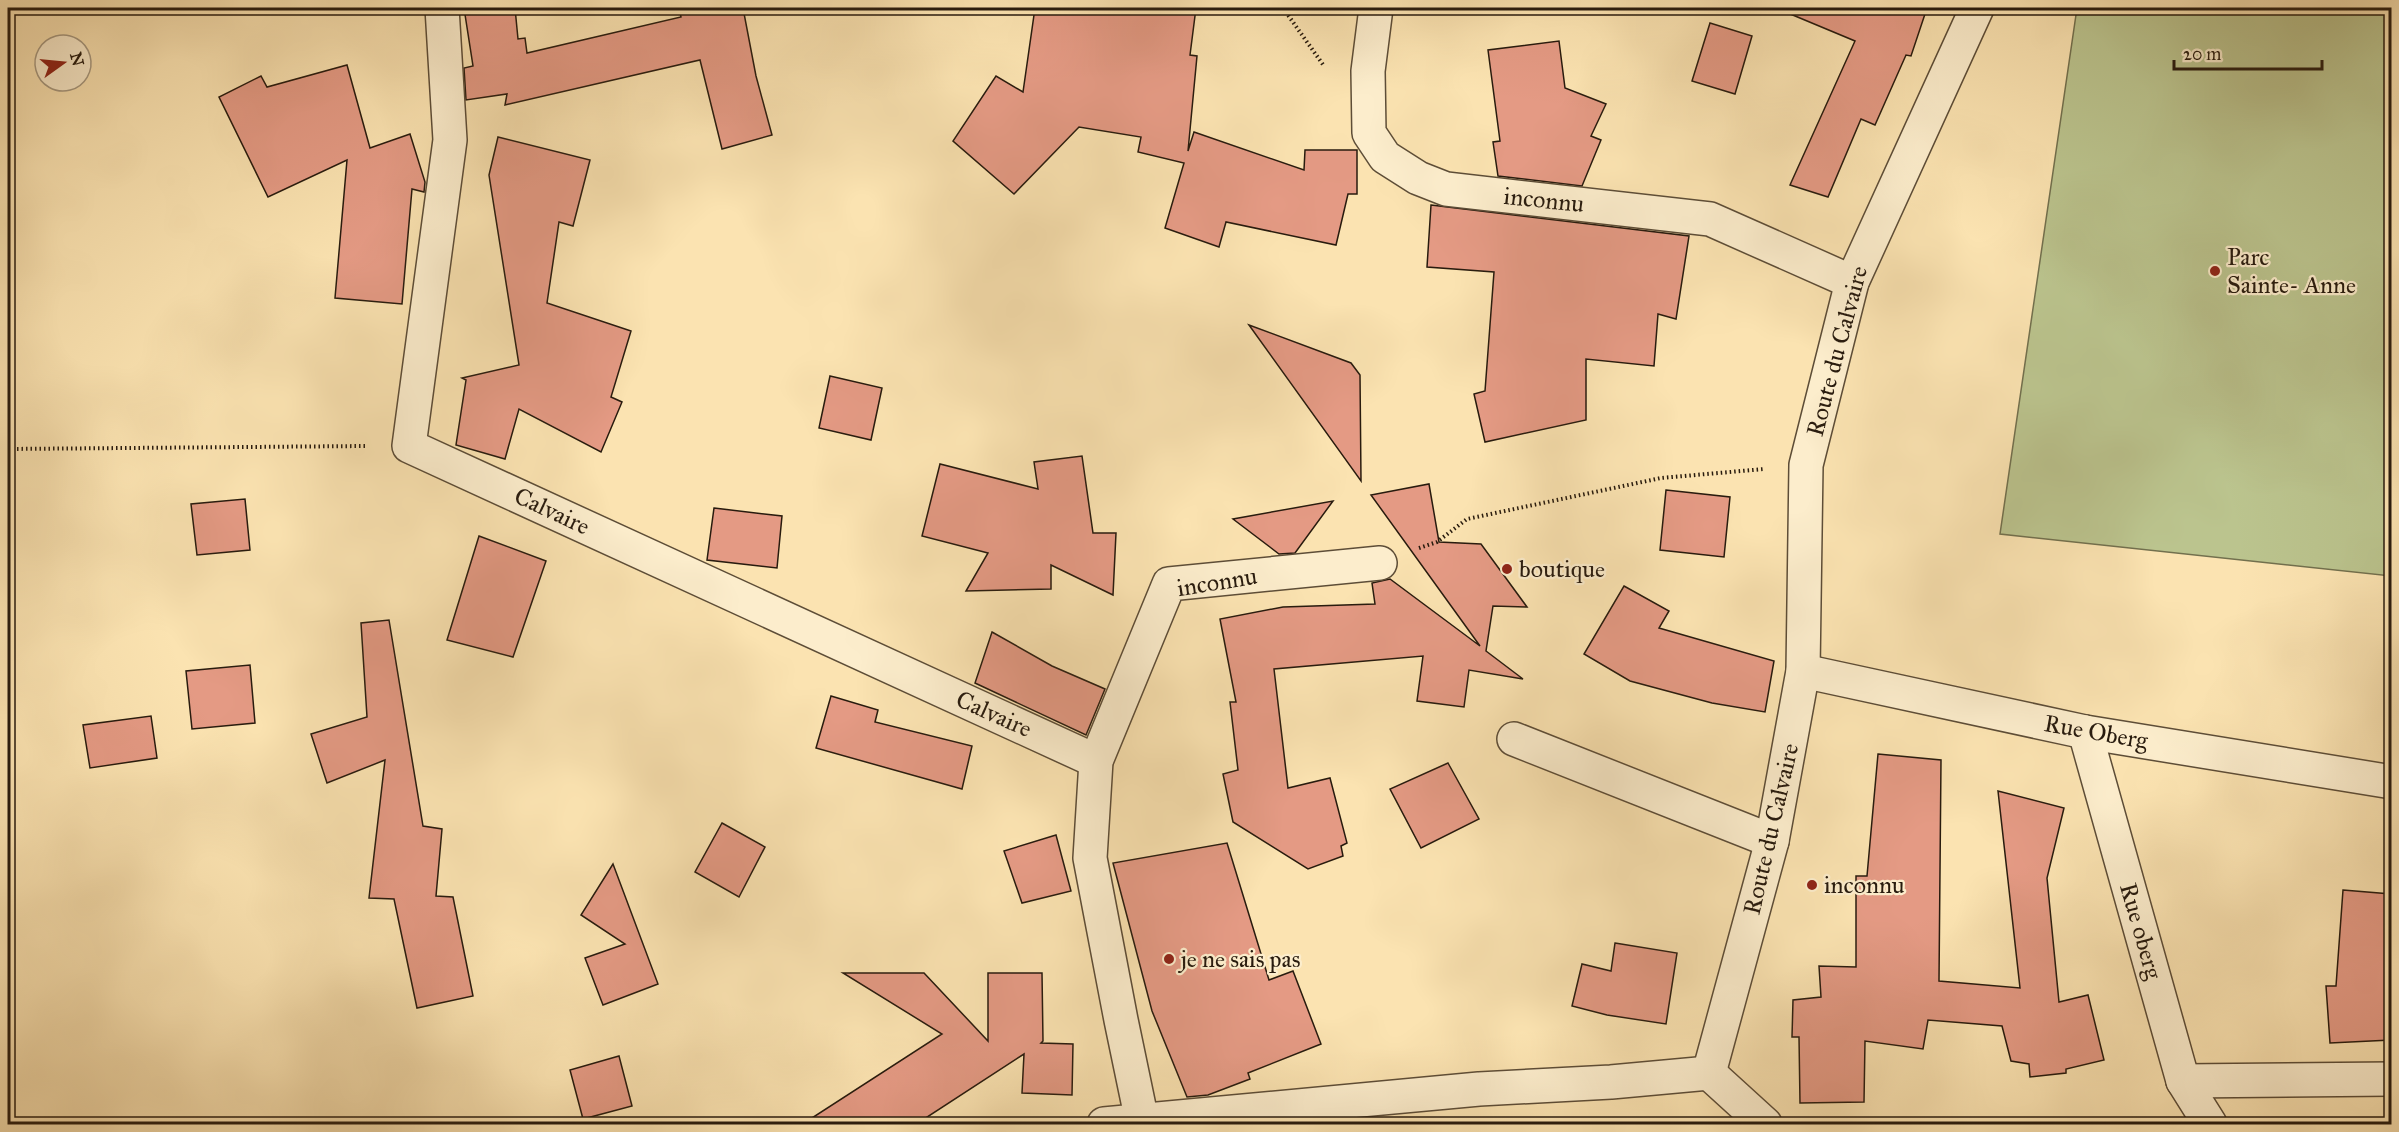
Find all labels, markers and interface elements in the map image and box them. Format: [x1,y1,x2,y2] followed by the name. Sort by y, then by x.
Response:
[33,33,93,93] north arrow
[2174,33,2322,71] scale bar
[2183,43,2221,65] text: 20 m
[66,50,88,69] text: N
[1502,181,1586,219] street label: inconnu
[2227,242,2356,300] place label: Parc Sainte- Anne
[1800,263,1874,439] street label: Route du Calvaire
[2208,264,2222,278] marker: Parc Sainte- Anne
[510,481,594,541] street label: Calvaire
[1519,554,1605,584] place label: boutique
[1175,561,1259,603] street label: inconnu
[1500,562,1514,576] marker: boutique
[951,684,1037,744] street label: Calvaire
[2042,708,2151,756] street label: Rue Oberg
[1737,740,1805,918] street label: Route du Calvaire
[1824,870,1905,900] place label: inconnu
[1805,878,1819,892] marker: inconnu
[2113,879,2169,983] street label: Rue oberg
[1177,944,1300,974] place label: je ne sais pas
[1162,952,1176,966] marker: je ne sais pas

